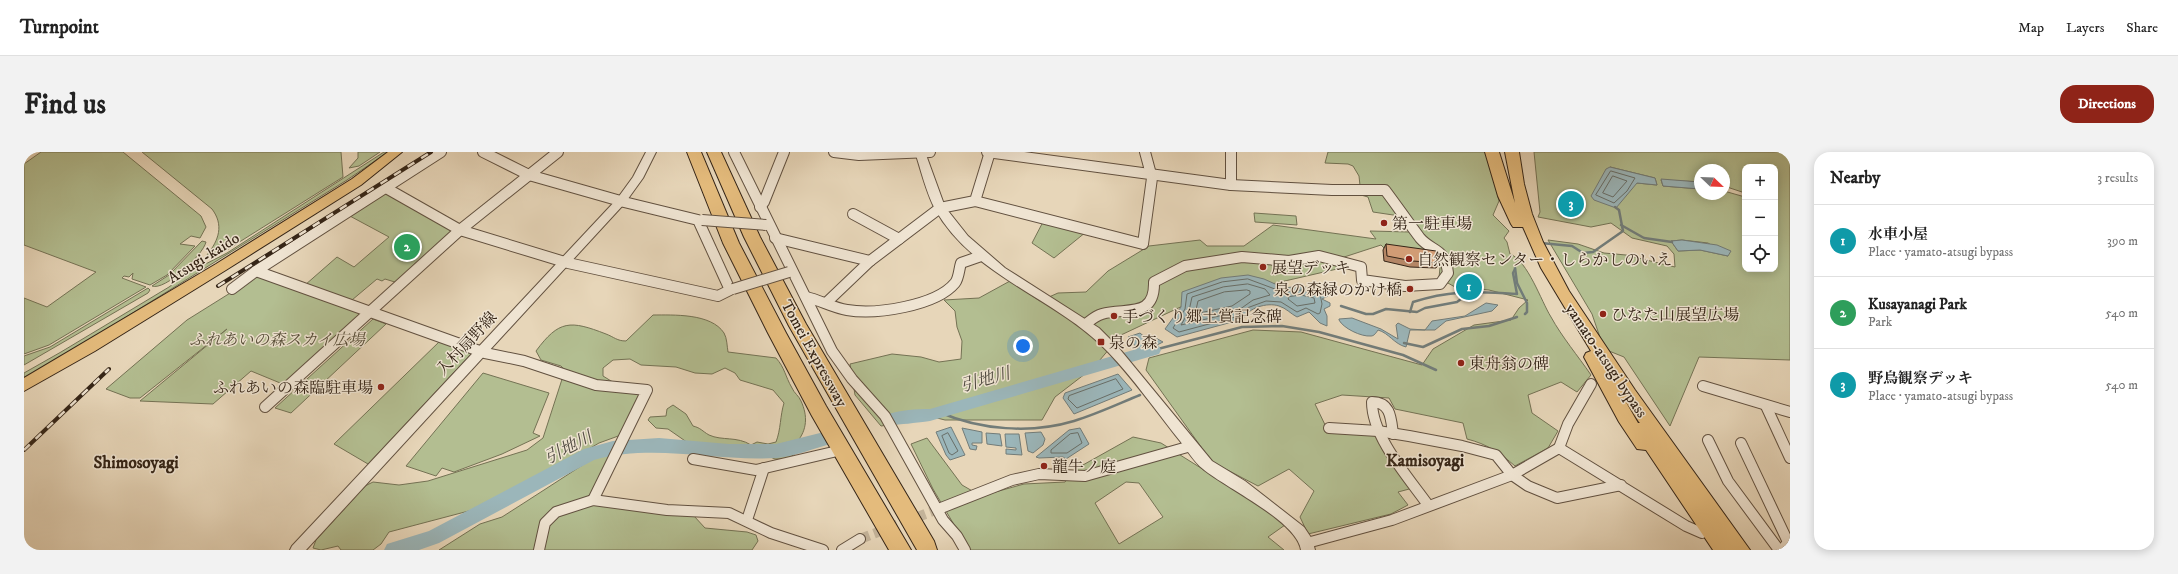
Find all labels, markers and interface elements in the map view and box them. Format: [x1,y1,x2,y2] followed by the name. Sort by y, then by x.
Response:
[20,16,99,39] text: Turnpoint
[2018,19,2044,37] text: Map
[2066,19,2104,37] text: Layers
[2126,19,2158,37] text: Share
[2060,85,2154,123] button: Directions
[24,87,106,122] text: Find us
[1694,164,1730,200] north arrow
[1742,164,1778,272] map controls
[1742,164,1778,200] button: +
[1830,167,1880,189] text: Nearby
[2097,170,2138,186] text: 3 results
[1558,189,1584,219] pin: 3
[1742,200,1778,236] button: −
[1392,214,1472,234] place label: 第一駐車場
[1379,218,1389,228] marker: 第一駐車場
[1868,225,1928,244] text: 水車小屋
[164,228,244,288] street label: Atsugi-kaido
[394,232,420,262] pin: 2
[1841,233,1845,249] text: 1
[2107,233,2138,249] text: 390 m
[1742,236,1778,272] button: locate
[1868,244,2013,260] text: Place · yamato-atsugi bypass
[1417,250,1672,270] place label: 自然観察センター・しらかしのいえ
[1404,254,1414,264] marker: 自然観察センター・しらかしのいえ
[1271,258,1351,278] place label: 展望デッキ
[1258,262,1268,272] marker: 展望デッキ
[1456,272,1482,302] pin: 1
[1274,280,1402,300] place label: 泉の森緑のかけ橋
[1405,284,1415,294] marker: 泉の森緑のかけ橋
[1868,295,1967,314] text: Kusayanagi Park
[776,296,852,411] street label: Tomei Expressway
[1561,300,1652,422] street label: yamato-atsugi bypass
[1611,305,1739,325] place label: ひなた山展望広場
[1840,305,1846,321] text: 2
[2105,305,2138,321] text: 540 m
[1122,307,1282,327] place label: 手づくり郷土賞記念碑
[432,308,501,380] street label: 入村扇野線
[1598,309,1608,319] marker: ひなた山展望広場
[1109,311,1119,321] marker: 手づくり郷土賞記念碑
[1868,314,1892,330] text: Park
[189,330,367,350] park label: ふれあいの森スカイ広場
[1109,333,1157,353] place label: 泉の森
[1013,336,1033,356] your location
[1096,337,1106,347] marker: 泉の森
[1469,354,1549,374] place label: 東舟翁の碑
[1456,358,1466,368] marker: 東舟翁の碑
[958,362,1015,398] water label: 引地川
[1868,369,1973,388] text: 野鳥観察デッキ
[1841,377,1845,393] text: 3
[2105,377,2138,393] text: 540 m
[213,378,373,398] place label: ふれあいの森臨駐車場
[376,382,386,392] marker: ふれあいの森臨駐車場
[1868,388,2013,404] text: Place · yamato-atsugi bypass
[541,426,598,469] water label: 引地川
[1386,450,1465,472] district label: Kamisoyagi
[93,452,179,474] district label: Shimosoyagi
[1052,457,1116,477] place label: 龍牛ノ庭
[1039,461,1049,471] marker: 龍牛ノ庭

